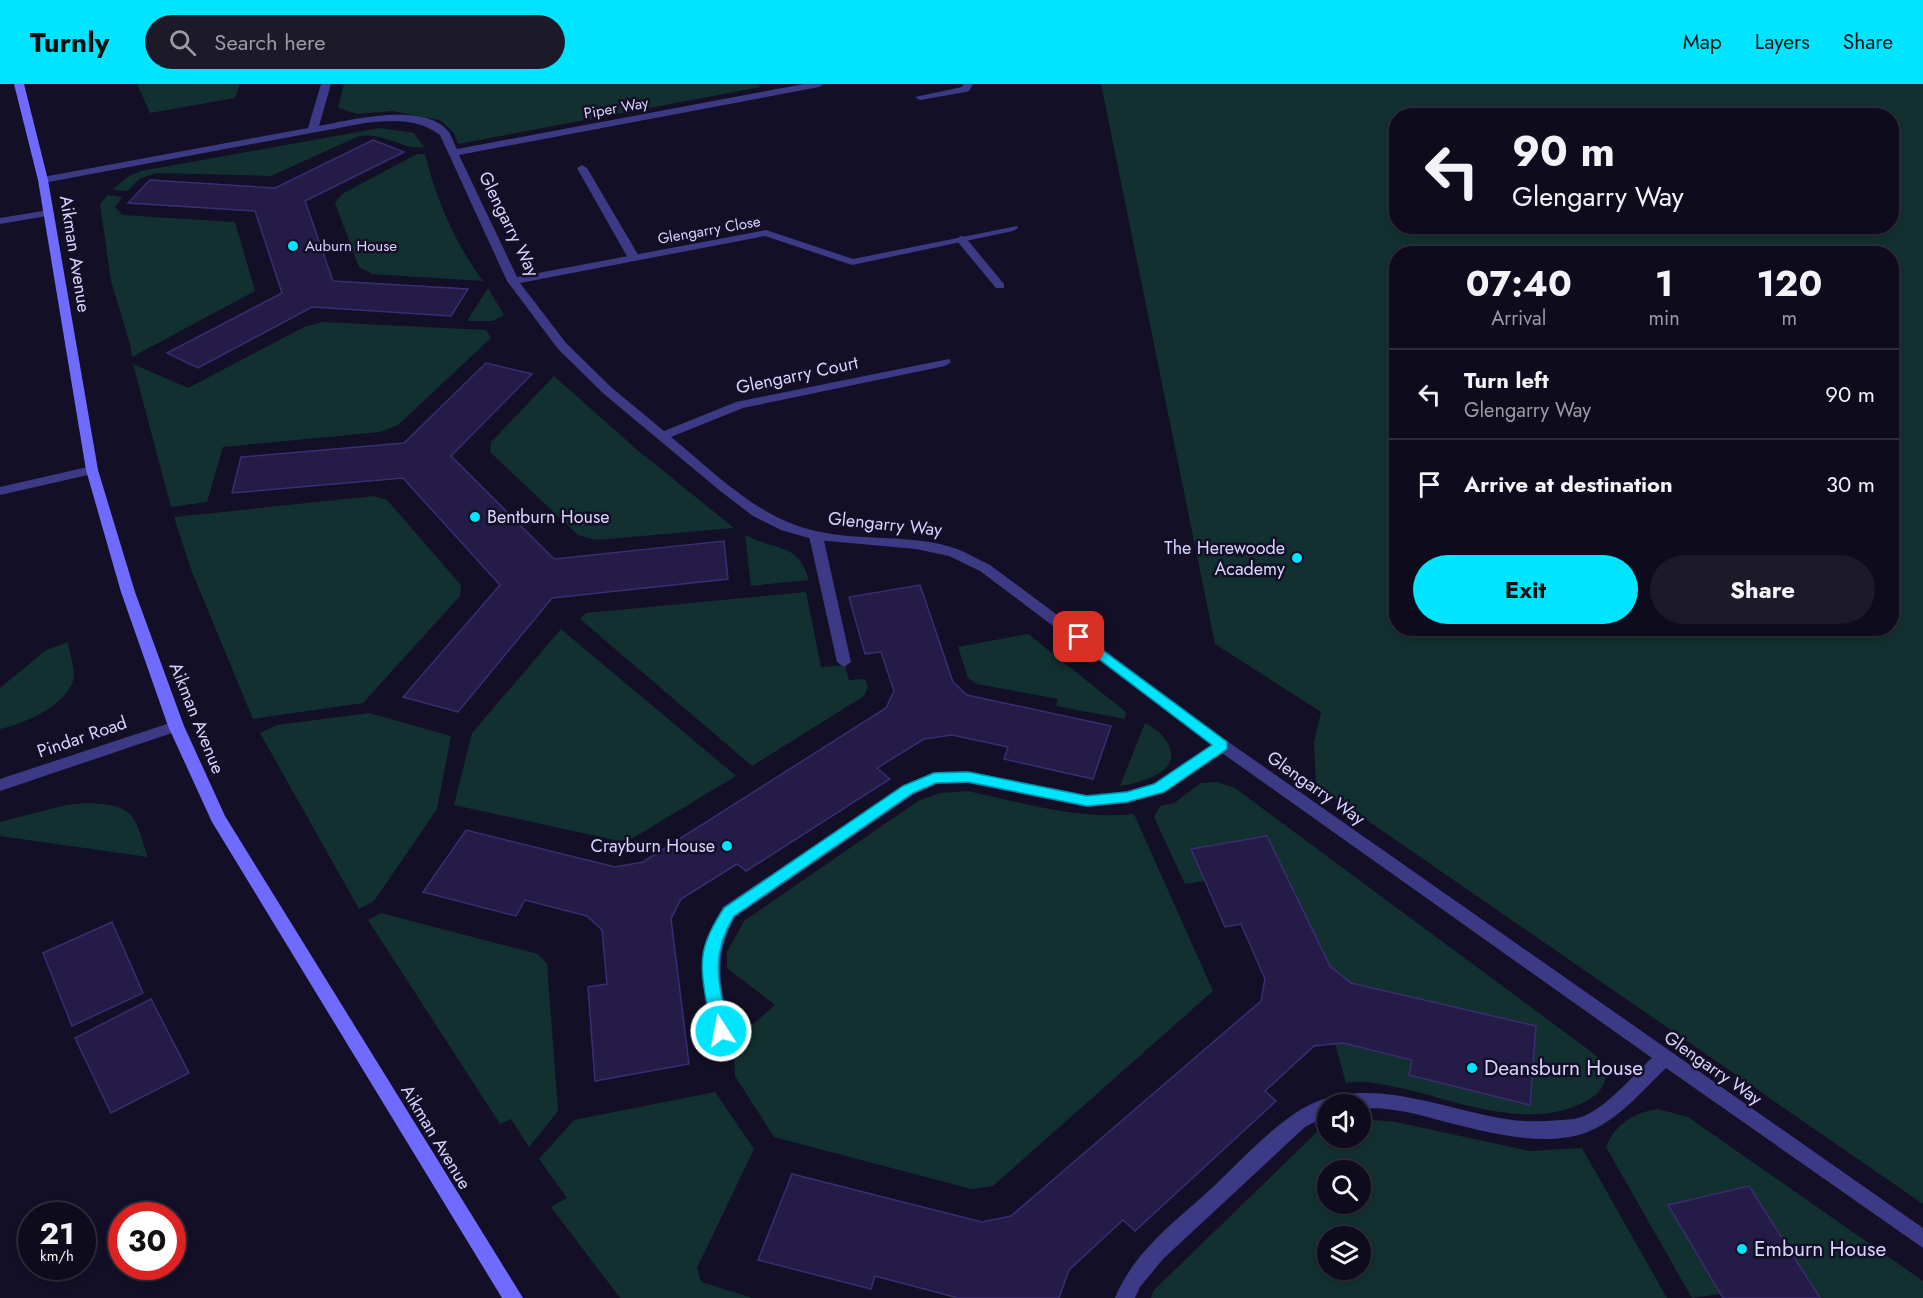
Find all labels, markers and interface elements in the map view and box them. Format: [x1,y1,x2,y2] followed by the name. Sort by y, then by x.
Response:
[145,15,565,69] search box
[30,22,109,63] text: Turnly
[166,26,199,59] icon: search
[214,26,326,58] text: Search here
[1683,27,1722,57] text: Map
[1755,27,1810,57] text: Layers
[1843,27,1893,57] text: Share
[582,91,650,124] street label: Piper Way
[1512,121,1615,182] text: 90 m
[1413,132,1491,210] icon: left
[472,167,546,281] street label: Glengarry Way
[1512,177,1684,216] text: Glengarry Way
[53,194,97,314] street label: Aikman Avenue
[656,210,762,250] street label: Glengarry Close
[305,235,397,257] place label: Auburn House
[286,239,300,253] marker: Auburn House
[1466,257,1572,309] text: 07:40
[1655,257,1673,309] text: 1
[1757,257,1822,309] text: 120
[1491,304,1546,333] text: Arrival
[1649,304,1680,333] text: min
[1782,304,1797,333] text: m
[734,349,861,401] street label: Glengarry Court
[1464,364,1549,396] text: Turn left
[1413,378,1446,411] icon: left
[1825,378,1875,410] text: 90 m
[1464,396,1591,425] text: Glengarry Way
[1413,468,1446,501] icon: arrive
[1464,468,1673,500] text: Arrive at destination
[1826,468,1875,500] text: 30 m
[487,504,610,530] place label: Bentburn House
[827,505,943,543] street label: Glengarry Way
[468,510,482,524] marker: Bentburn House
[1164,535,1285,582] place label: The Herewoode Academy
[1290,551,1304,565] marker: The Herewoode Academy
[1413,555,1638,624] button: Exit
[1650,555,1875,624] button: Share
[1053,611,1104,662] pin
[1062,620,1095,653] icon: arrive
[163,658,231,778] street label: Aikman Avenue
[34,710,130,764] street label: Pindar Road
[1262,745,1370,832] street label: Glengarry Way
[591,833,715,859] place label: Crayburn House
[720,839,734,853] marker: Crayburn House
[689,999,753,1063] position arrow
[1659,1025,1767,1112] street label: Glengarry Way
[1484,1053,1643,1083] place label: Deansburn House
[1465,1061,1479,1075] marker: Deansburn House
[394,1080,478,1194] street label: Aikman Avenue
[1317,1094,1371,1280] map controls
[1317,1094,1371,1148] button: sound
[1317,1160,1371,1214] button: search
[108,1202,186,1280] speed limit sign: 30
[40,1212,74,1255] text: 21
[1317,1226,1371,1280] button: layers
[1754,1234,1886,1264] place label: Emburn House
[1735,1242,1749,1256] marker: Emburn House
[40,1245,74,1267] text: km/h

